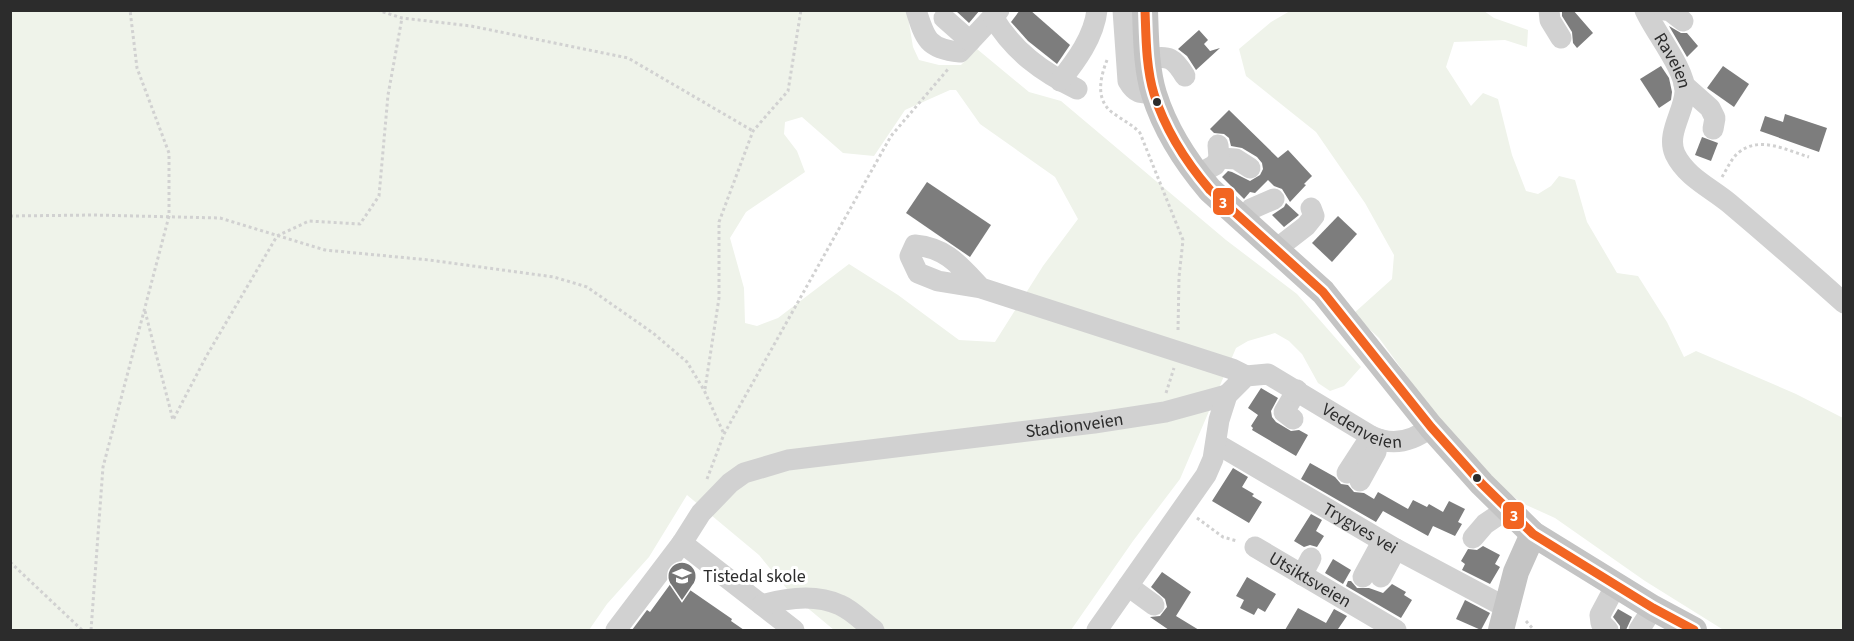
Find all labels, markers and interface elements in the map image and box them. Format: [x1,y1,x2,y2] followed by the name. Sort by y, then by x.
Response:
[1648,28,1697,91] street label: Raveien
[1151,96,1163,108] unlabelled marker
[1212,187,1235,216] line badge: 3
[1219,192,1227,214] text: 3
[1317,397,1403,454] street label: Vedenveien
[1024,406,1125,444] street label: Stadionveien
[1471,472,1483,484] unlabelled marker
[1318,496,1402,560] street label: Trygves vei
[1502,501,1525,530] line badge: 3
[1510,505,1518,527] text: 3
[1264,545,1356,614] street label: Utsiktsveien
[666,560,698,602] school or university icon: Tistedal skole
[703,564,806,589] place label: Tistedal skole

